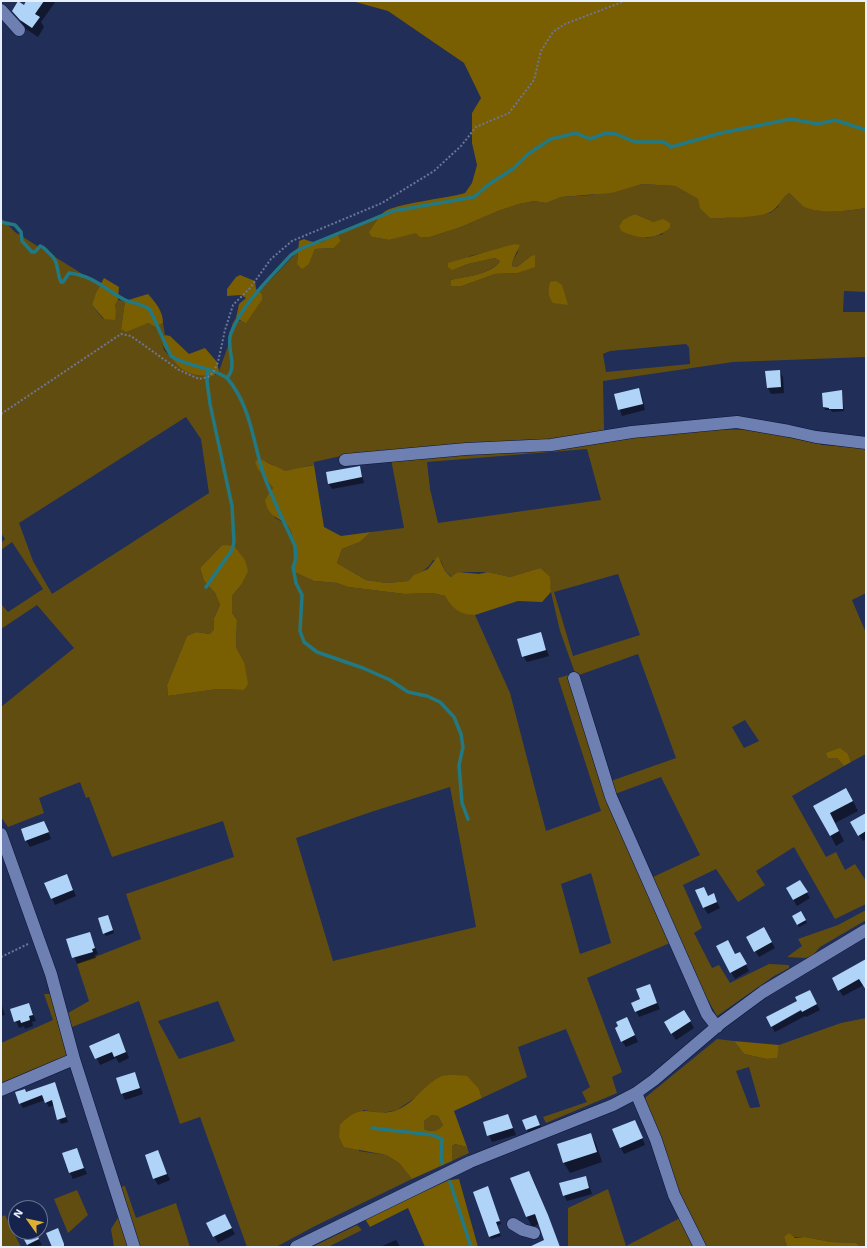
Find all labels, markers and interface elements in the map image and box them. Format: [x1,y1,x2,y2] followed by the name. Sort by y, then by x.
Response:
[8,1200,48,1240] north arrow
[11,1207,26,1221] text: N

